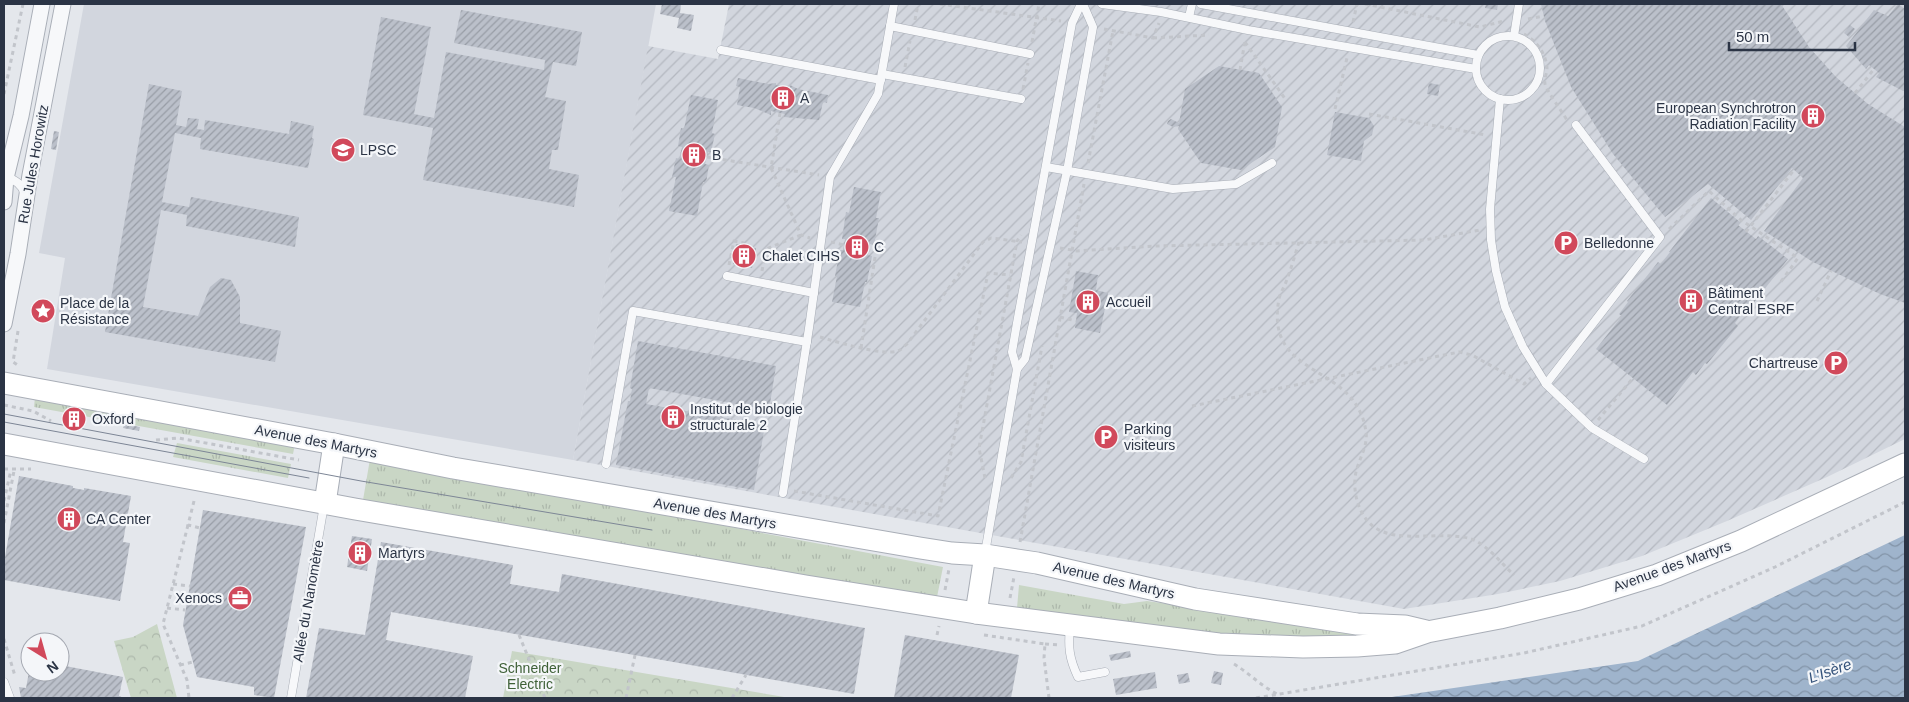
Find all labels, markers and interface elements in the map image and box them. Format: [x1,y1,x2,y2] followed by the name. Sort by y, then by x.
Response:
[1729,20,1855,52] scale bar
[1736,28,1769,45] text: 50 m
[770,85,796,111] building icon: A
[800,90,810,106] place label: A
[1656,100,1796,132] place label: European Synchrotron Radiation Facility
[15,103,51,225] street label: Rue Jules Horowitz
[1800,103,1826,129] building icon: European Synchrotron Radiation Facility
[330,137,356,163] school or university icon: LPSC
[360,142,397,158] place label: LPSC
[681,142,707,168] building icon: B
[712,147,721,163] place label: B
[1553,230,1579,256] parking icon: Belledonne
[844,234,870,260] building icon: C
[1584,235,1654,251] place label: Belledonne
[874,239,884,255] place label: C
[731,243,757,269] building icon: Chalet CIHS
[762,248,840,264] place label: Chalet CIHS
[1708,285,1794,317] place label: Bâtiment Central ESRF
[1678,288,1704,314] building icon: Bâtiment Central ESRF
[1075,289,1101,315] building icon: Accueil
[1106,294,1151,310] place label: Accueil
[60,295,129,327] place label: Place de la Résistance
[30,298,56,324] place icon: Place de la Résistance
[1823,350,1849,376] parking icon: Chartreuse
[1749,355,1818,371] place label: Chartreuse
[690,401,803,433] place label: Institut de biologie structurale 2
[660,404,686,430] building icon: Institut de biologie structurale 2
[61,406,87,432] building icon: Oxford
[92,411,134,427] place label: Oxford
[253,421,379,461] street label: Avenue des Martyrs
[1124,421,1175,453] place label: Parking visiteurs
[1093,424,1119,450] parking icon: Parking visiteurs
[652,494,778,532] street label: Avenue des Martyrs
[56,506,82,532] building icon: CA Center
[86,511,151,527] place label: CA Center
[1611,537,1733,595] street label: Avenue des Martyrs
[289,538,327,663] street label: Allée du Nanomètre
[347,540,373,566] building icon: Martyrs
[378,545,425,561] place label: Martyrs
[1052,558,1176,602] street label: Avenue des Martyrs
[227,585,253,611] office icon: Xenocs
[175,590,222,606] place label: Xenocs
[20,632,70,682] north arrow
[1806,655,1854,686] water label: L'Isère
[44,658,62,677] text: N
[498,660,562,692] park label: Schneider Electric

